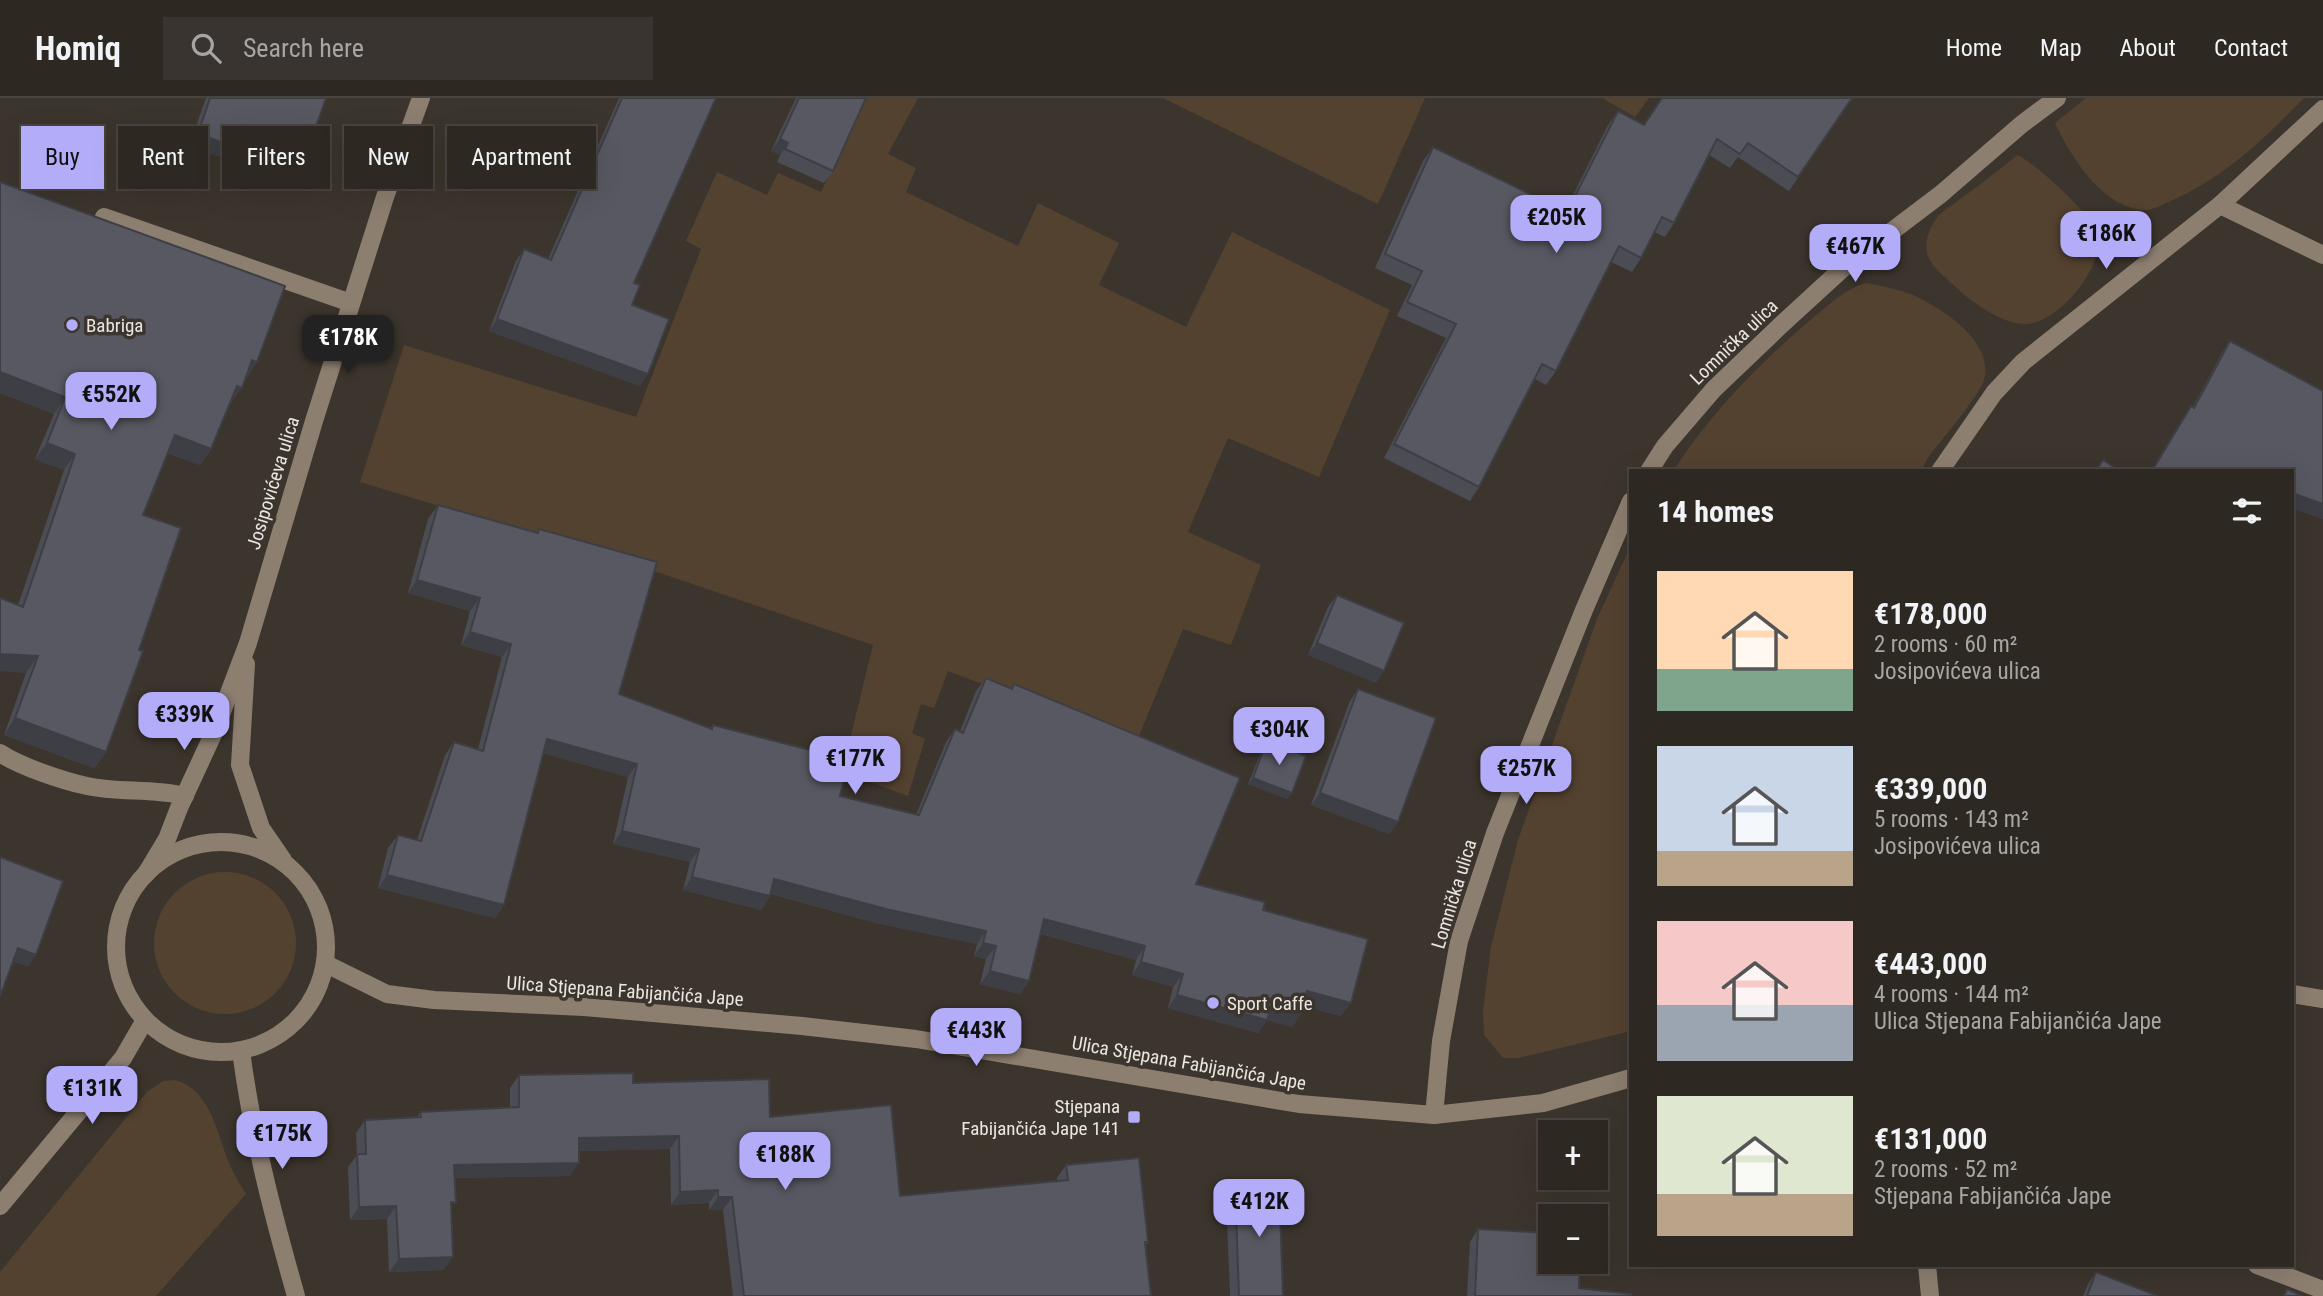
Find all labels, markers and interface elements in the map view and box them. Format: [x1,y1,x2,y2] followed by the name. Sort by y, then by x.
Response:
[163,17,653,80] search box
[35,29,121,68] text: Homiq
[187,29,225,67] icon: search
[243,33,364,63] text: Search here
[1946,34,2002,62] text: Home
[2040,34,2082,62] text: Map
[2120,34,2176,62] text: About
[2214,34,2288,62] text: Contact
[21,126,104,189] chip: Buy
[118,126,208,189] chip: Rent
[222,126,330,189] chip: Filters
[344,126,433,189] chip: New
[447,126,596,189] chip: Apartment
[1507,195,1605,255] pin: €205K
[1526,204,1586,231] text: €205K
[2057,212,2155,271] pin: €186K
[2076,220,2136,247] text: €186K
[1806,225,1904,284] pin: €467K
[1825,233,1885,260] text: €467K
[1685,294,1783,390] street label: Lomnička ulica
[86,314,143,337] place label: Babriga
[299,316,397,375] pin: €178K
[64,317,80,333] marker: Babriga
[318,324,378,351] text: €178K
[62,372,160,432] pin: €552K
[81,381,141,408] text: €552K
[242,414,304,552] street label: Josipovićeva ulica
[2228,492,2266,530] icon: filters
[1657,494,1774,529] text: 14 homes
[1874,596,1987,631] text: €178,000
[1713,599,1797,683] icon: home
[1874,631,2017,658] text: 2 rooms · 60 m²
[1874,658,2041,685] text: Josipovićeva ulica
[135,692,233,752] pin: €339K
[154,701,214,728] text: €339K
[1230,708,1328,767] pin: €304K
[1249,716,1309,743] text: €304K
[806,736,904,796] pin: €177K
[825,745,885,772] text: €177K
[1477,746,1575,806] pin: €257K
[1496,755,1556,782] text: €257K
[1874,771,1987,806] text: €339,000
[1713,774,1797,858] icon: home
[1874,806,2029,833] text: 5 rooms · 143 m²
[1874,833,2041,860] text: Josipovićeva ulica
[1426,837,1482,951] street label: Lomnička ulica
[1874,946,1987,981] text: €443,000
[1713,949,1797,1033] icon: home
[506,971,744,1011] street label: Ulica Stjepana Fabijančića Jape
[1874,981,2029,1008] text: 4 rooms · 144 m²
[1227,992,1313,1015] place label: Sport Caffe
[1205,995,1221,1011] marker: Sport Caffe
[1874,1008,2162,1035] text: Ulica Stjepana Fabijančića Jape
[927,1009,1025,1068] pin: €443K
[946,1017,1006,1044] text: €443K
[1070,1031,1308,1095] street label: Ulica Stjepana Fabijančića Jape
[43,1066,141,1126] pin: €131K
[62,1075,122,1102] text: €131K
[961,1095,1120,1140] place label: Stjepana Fabijančića Jape 141
[1126,1109,1142,1125] marker: Stjepana Fabijančića Jape 141
[233,1112,331,1171] pin: €175K
[252,1120,312,1147] text: €175K
[1538,1120,1608,1274] map controls
[1538,1120,1608,1190] button: +
[1874,1121,1987,1156] text: €131,000
[1713,1124,1797,1208] icon: home
[736,1132,834,1192] pin: €188K
[755,1141,815,1168] text: €188K
[1874,1156,2017,1183] text: 2 rooms · 52 m²
[1210,1180,1308,1239] pin: €412K
[1874,1183,2111,1210] text: Stjepana Fabijančića Jape
[1229,1188,1289,1215] text: €412K
[1538,1204,1608,1274] button: −

